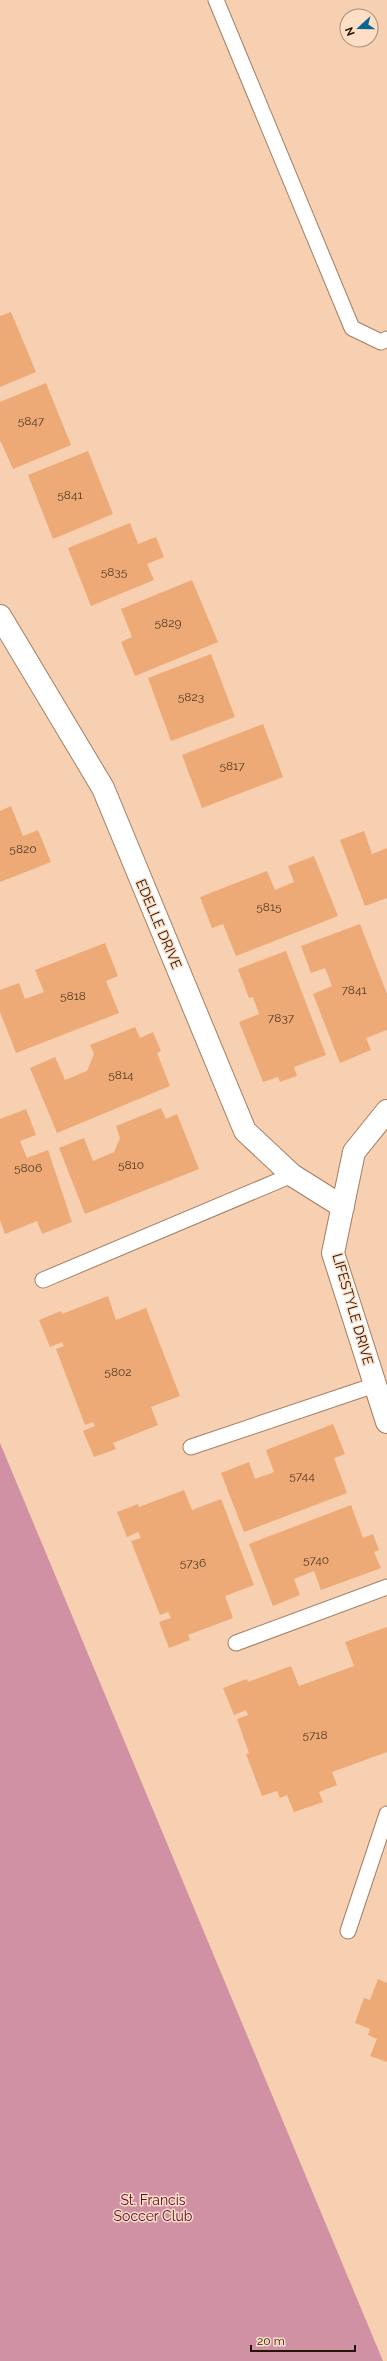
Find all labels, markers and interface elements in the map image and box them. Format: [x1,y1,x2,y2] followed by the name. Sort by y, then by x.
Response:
[339,8,379,48] north arrow
[343,25,358,38] text: N
[18,414,45,428] house number: 5847
[57,488,83,502] house number: 5841
[101,565,128,579] house number: 5835
[155,616,181,630] house number: 5829
[178,690,204,704] house number: 5823
[219,759,245,773] house number: 5817
[9,842,37,856] house number: 5820
[133,877,185,971] street label: EDELLE DRIVE
[256,900,282,914] house number: 5815
[341,983,367,997] house number: 7841
[60,989,86,1003] house number: 5818
[268,1011,295,1025] house number: 7837
[108,1068,134,1082] house number: 5814
[118,1158,144,1172] house number: 5810
[14,1161,42,1175] house number: 5806
[329,1251,377,1367] street label: LIFESTYLE DRIVE
[104,1365,132,1379] house number: 5802
[289,1469,315,1483] house number: 5744
[303,1553,329,1567] house number: 5740
[180,1556,206,1570] house number: 5736
[302,1728,328,1742] house number: 5718
[114,2192,193,2224] park label: St. Francis Soccer Club
[251,2327,355,2353] scale bar
[257,2334,285,2348] text: 20 m

